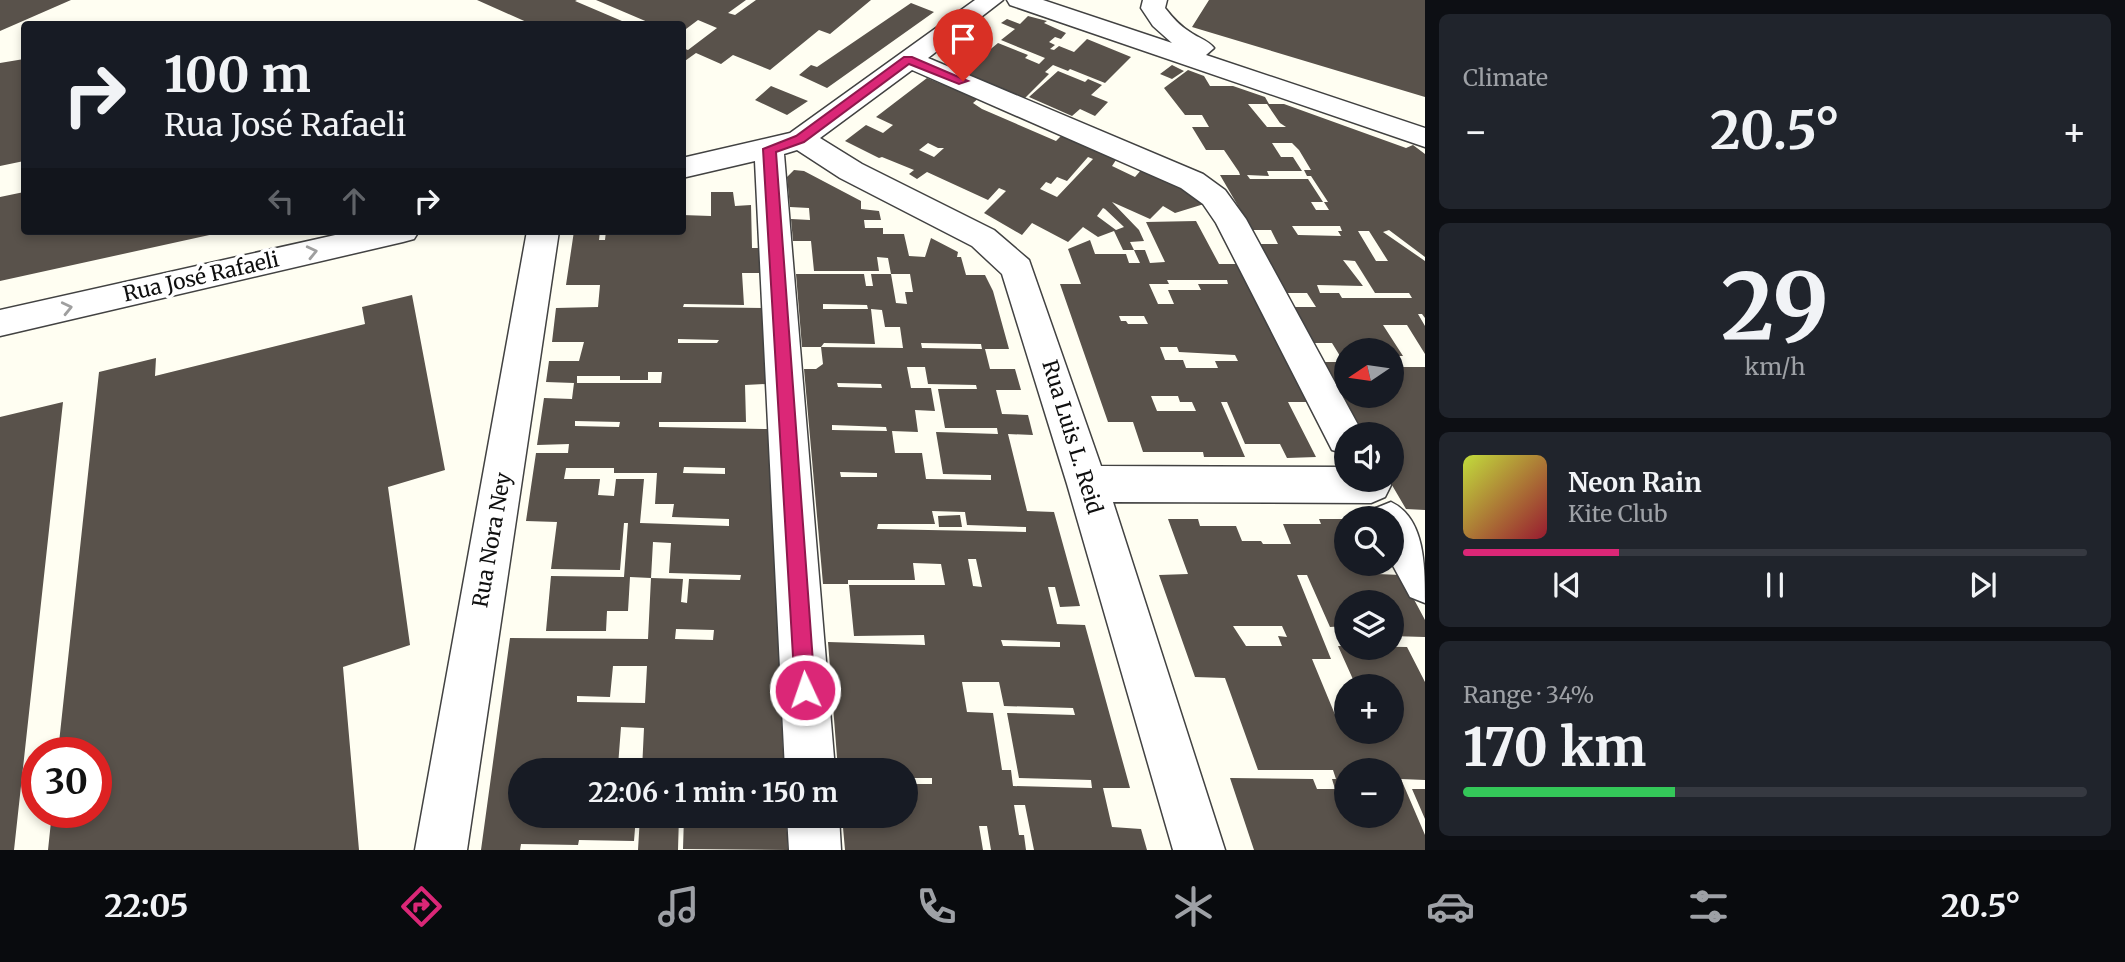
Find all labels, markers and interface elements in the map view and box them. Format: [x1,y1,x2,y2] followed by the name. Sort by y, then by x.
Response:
[933,9,993,81] pin
[944,20,982,58] icon: arrive
[164,44,311,105] text: 100 m
[49,49,140,140] icon: right
[1463,63,1548,92] text: Climate
[1710,98,1840,163] text: 20.5°
[164,105,406,145] text: Rua José Rafaeli
[1463,108,1488,155] text: −
[2062,108,2087,155] text: +
[262,182,300,220] icon: left
[335,182,373,220] icon: ahead
[408,182,446,220] icon: right
[120,245,282,308] street label: Rua José Rafaeli
[306,246,318,260] one-way arrow
[1721,249,1829,364] text: 29
[61,302,73,316] one-way arrow
[1334,338,1404,408] north arrow
[1334,338,1404,828] map controls
[1745,352,1805,381] text: km/h
[1036,357,1109,518] street label: Rua Luis L. Reid
[1334,422,1404,492] button: sound
[1568,466,1702,499] text: Neon Rain
[466,469,517,610] street label: Rua Nora Ney
[1568,499,1667,528] text: Kite Club
[1334,506,1404,576] button: search
[1548,566,1586,604] icon: previous
[1756,566,1794,604] icon: pause
[1964,566,2002,604] icon: next
[1334,590,1404,660] button: layers
[768,653,842,727] position arrow
[1334,674,1404,744] button: +
[1463,680,1594,709] text: Range · 34%
[1463,715,1646,780] text: 170 km
[21,737,112,828] speed limit sign: 30
[1334,758,1404,828] button: −
[588,776,838,809] text: 22:06 · 1 min · 150 m
[397,882,446,931] icon: directions
[654,882,703,931] icon: music
[912,882,961,931] icon: phone
[1169,882,1218,931] icon: climate
[1426,882,1475,931] icon: car
[1684,882,1733,931] icon: filters
[104,886,189,926] text: 22:05
[1941,886,2021,926] text: 20.5°

